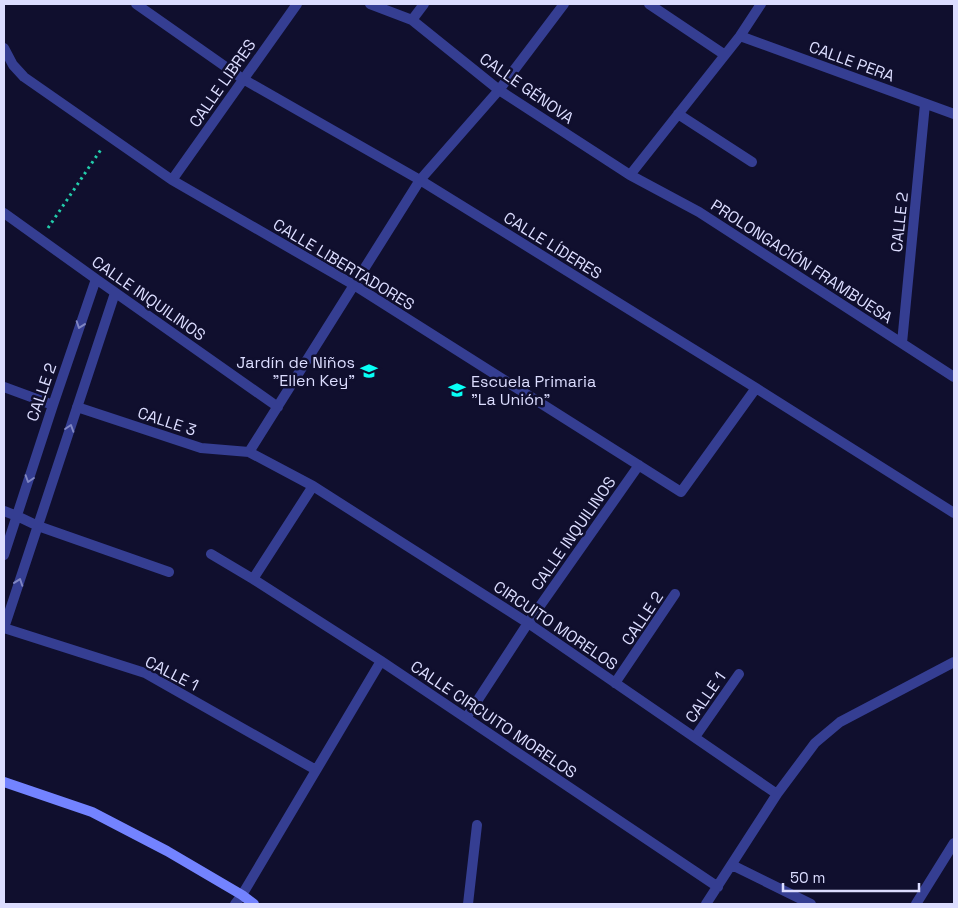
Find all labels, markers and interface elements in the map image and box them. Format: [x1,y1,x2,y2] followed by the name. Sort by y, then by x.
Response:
[184,35,261,131] street label: CALLE LIBRES
[806,36,898,87] street label: CALLE PERA
[475,48,578,129] street label: CALLE GÉNOVA
[886,191,913,253] street label: CALLE 2
[707,195,897,328] street label: PROLONGACIÓN FRAMBUESA
[500,207,606,284] street label: CALLE LÍDERES
[269,214,419,315] street label: CALLE LIBERTADORES
[88,251,210,346] street label: CALLE INQUILINOS
[76,321,86,329] one-way arrow
[236,352,355,391] place label: Jardín de Niños "Ellen Key"
[22,360,61,424] street label: CALLE 2
[359,361,379,381] school or university icon: Jardín de Niños "Ellen Key"
[471,371,596,410] place label: Escuela Primaria "La Unión"
[447,380,467,400] school or university icon: Escuela Primaria "La Unión"
[135,402,199,441] street label: CALLE 3
[65,424,75,433] one-way arrow
[526,472,621,594] street label: CALLE INQUILINOS
[24,475,34,483] one-way arrow
[490,576,622,675] street label: CIRCUITO MORELOS
[14,578,24,587] one-way arrow
[617,587,668,649] street label: CALLE 2
[141,651,202,696] street label: CALLE 1
[406,656,581,783] street label: CALLE CIRCUITO MORELOS
[680,668,731,727] street label: CALLE 1
[783,860,919,892] scale bar
[790,868,825,887] text: 50 m

